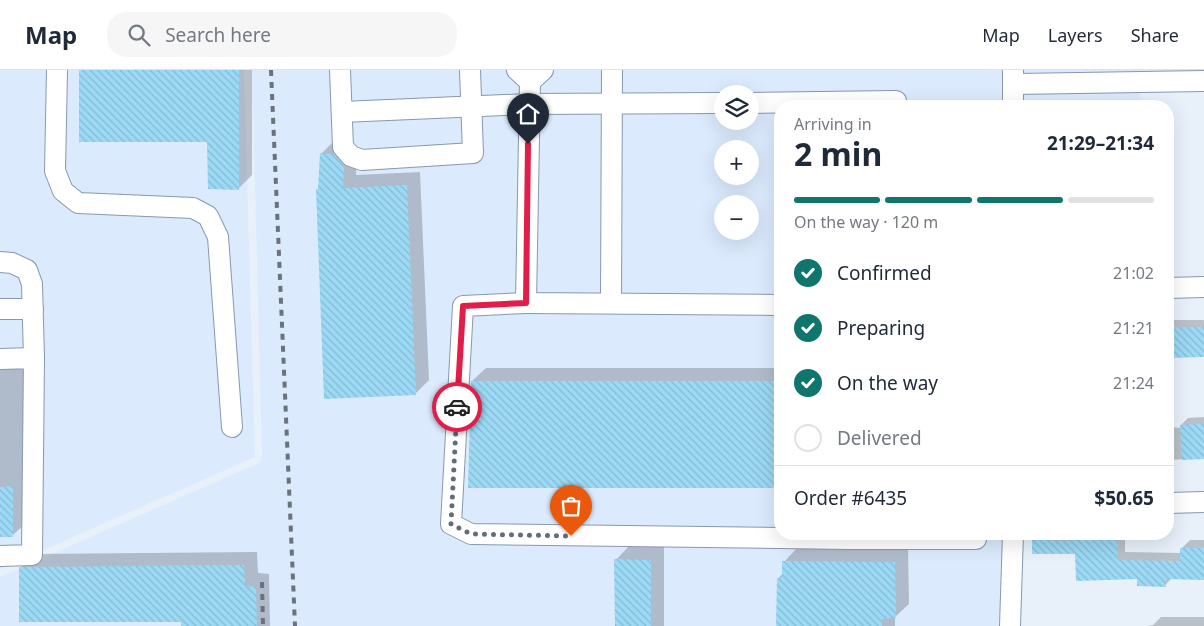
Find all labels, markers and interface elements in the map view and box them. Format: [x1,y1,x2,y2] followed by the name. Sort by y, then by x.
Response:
[107,12,457,57] search box
[25,18,77,51] text: Map
[125,21,153,49] icon: search
[165,22,271,48] text: Search here
[982,23,1020,47] text: Map
[1048,23,1103,47] text: Layers
[1131,23,1179,47] text: Share
[714,85,759,240] map controls
[714,85,759,130] button: layers
[507,93,549,144] pin
[514,100,542,128] icon: home
[794,113,872,135] text: Arriving in
[1047,130,1154,156] text: 21:29–21:34
[794,132,882,175] text: 2 min
[714,140,759,185] button: +
[714,195,759,240] button: −
[794,211,938,233] text: On the way · 120 m
[794,259,822,287] icon: check
[837,260,932,286] text: Confirmed
[1113,262,1154,284] text: 21:02
[794,314,822,342] icon: check
[837,315,925,341] text: Preparing
[1113,317,1154,339] text: 21:21
[794,369,822,397] icon: check
[837,370,938,396] text: On the way
[1113,372,1154,394] text: 21:24
[432,382,482,432] courier
[443,393,471,421] icon: car
[837,425,922,451] text: Delivered
[550,485,592,536] pin
[794,485,907,511] text: Order #6435
[1094,485,1154,511] text: $50.65
[557,492,585,520] icon: bag

